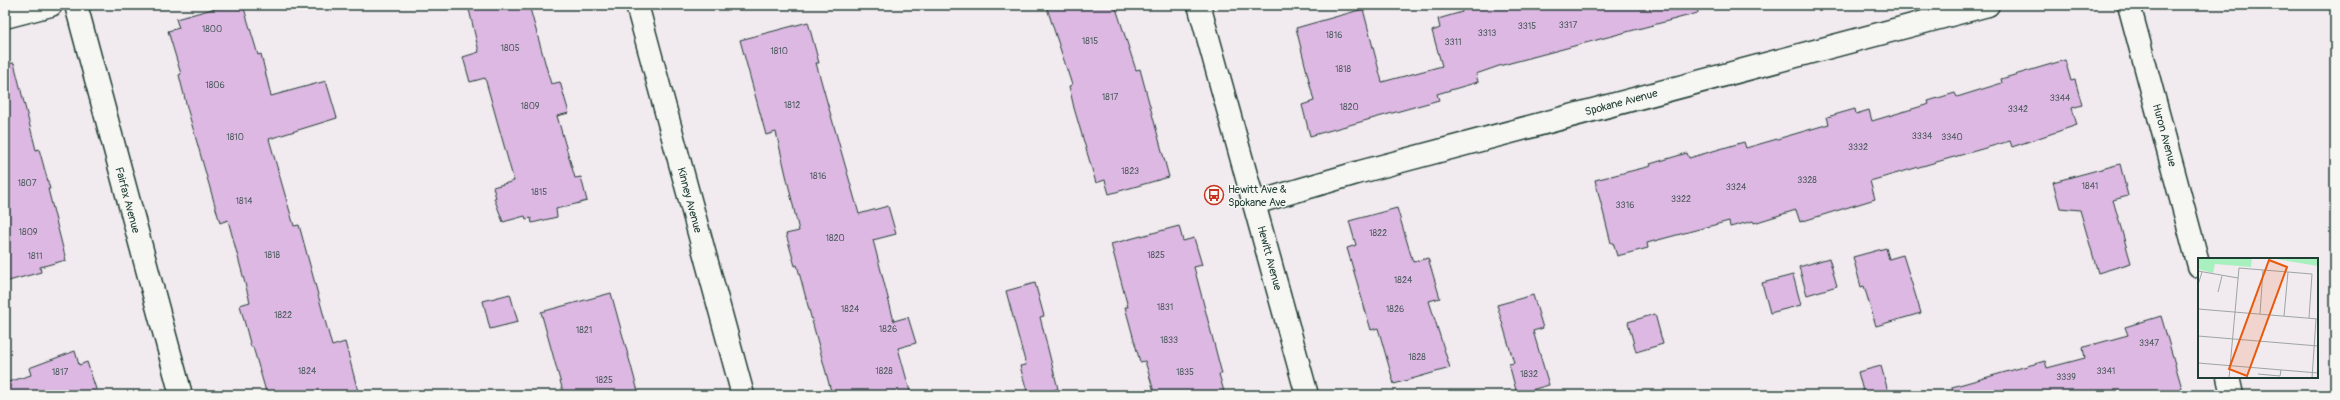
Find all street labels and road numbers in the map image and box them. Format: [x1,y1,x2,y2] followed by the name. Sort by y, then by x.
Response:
[1583,86,1659,118] street label: Spokane Avenue
[2150,102,2179,168] street label: Huron Avenue
[112,166,143,235] street label: Fairfax Avenue
[675,166,705,235] street label: Kinney Avenue
[1255,224,1285,292] street label: Hewitt Avenue

